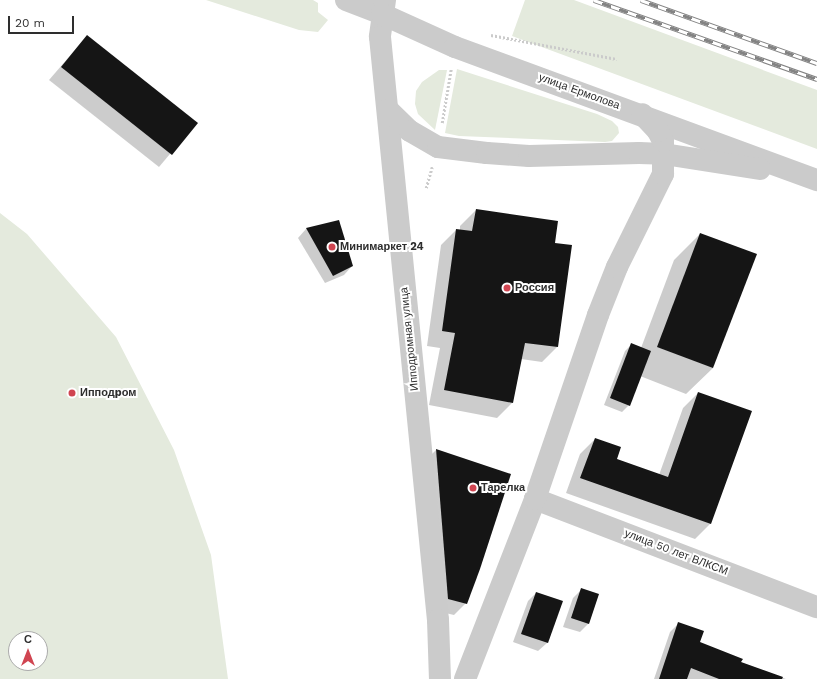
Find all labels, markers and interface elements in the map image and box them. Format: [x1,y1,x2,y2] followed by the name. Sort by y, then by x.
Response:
[10,8,76,34] scale bar
[15,16,45,30] text: 20 m
[537,71,621,113] street label: улица Ермолова
[340,240,424,254] place label: Минимаркет 24
[327,242,337,252] marker: Минимаркет 24
[515,281,554,295] place label: Россия
[502,283,512,293] marker: Россия
[398,287,422,391] street label: Ипподромная улица
[80,386,136,400] place label: Ипподpом
[67,388,77,398] marker: Ипподpом
[481,481,525,495] place label: Тарелка
[468,483,478,493] marker: Тарелка
[622,527,730,579] street label: улица 50 лет ВЛКСМ
[8,631,48,671] north arrow
[24,633,32,646] text: С

